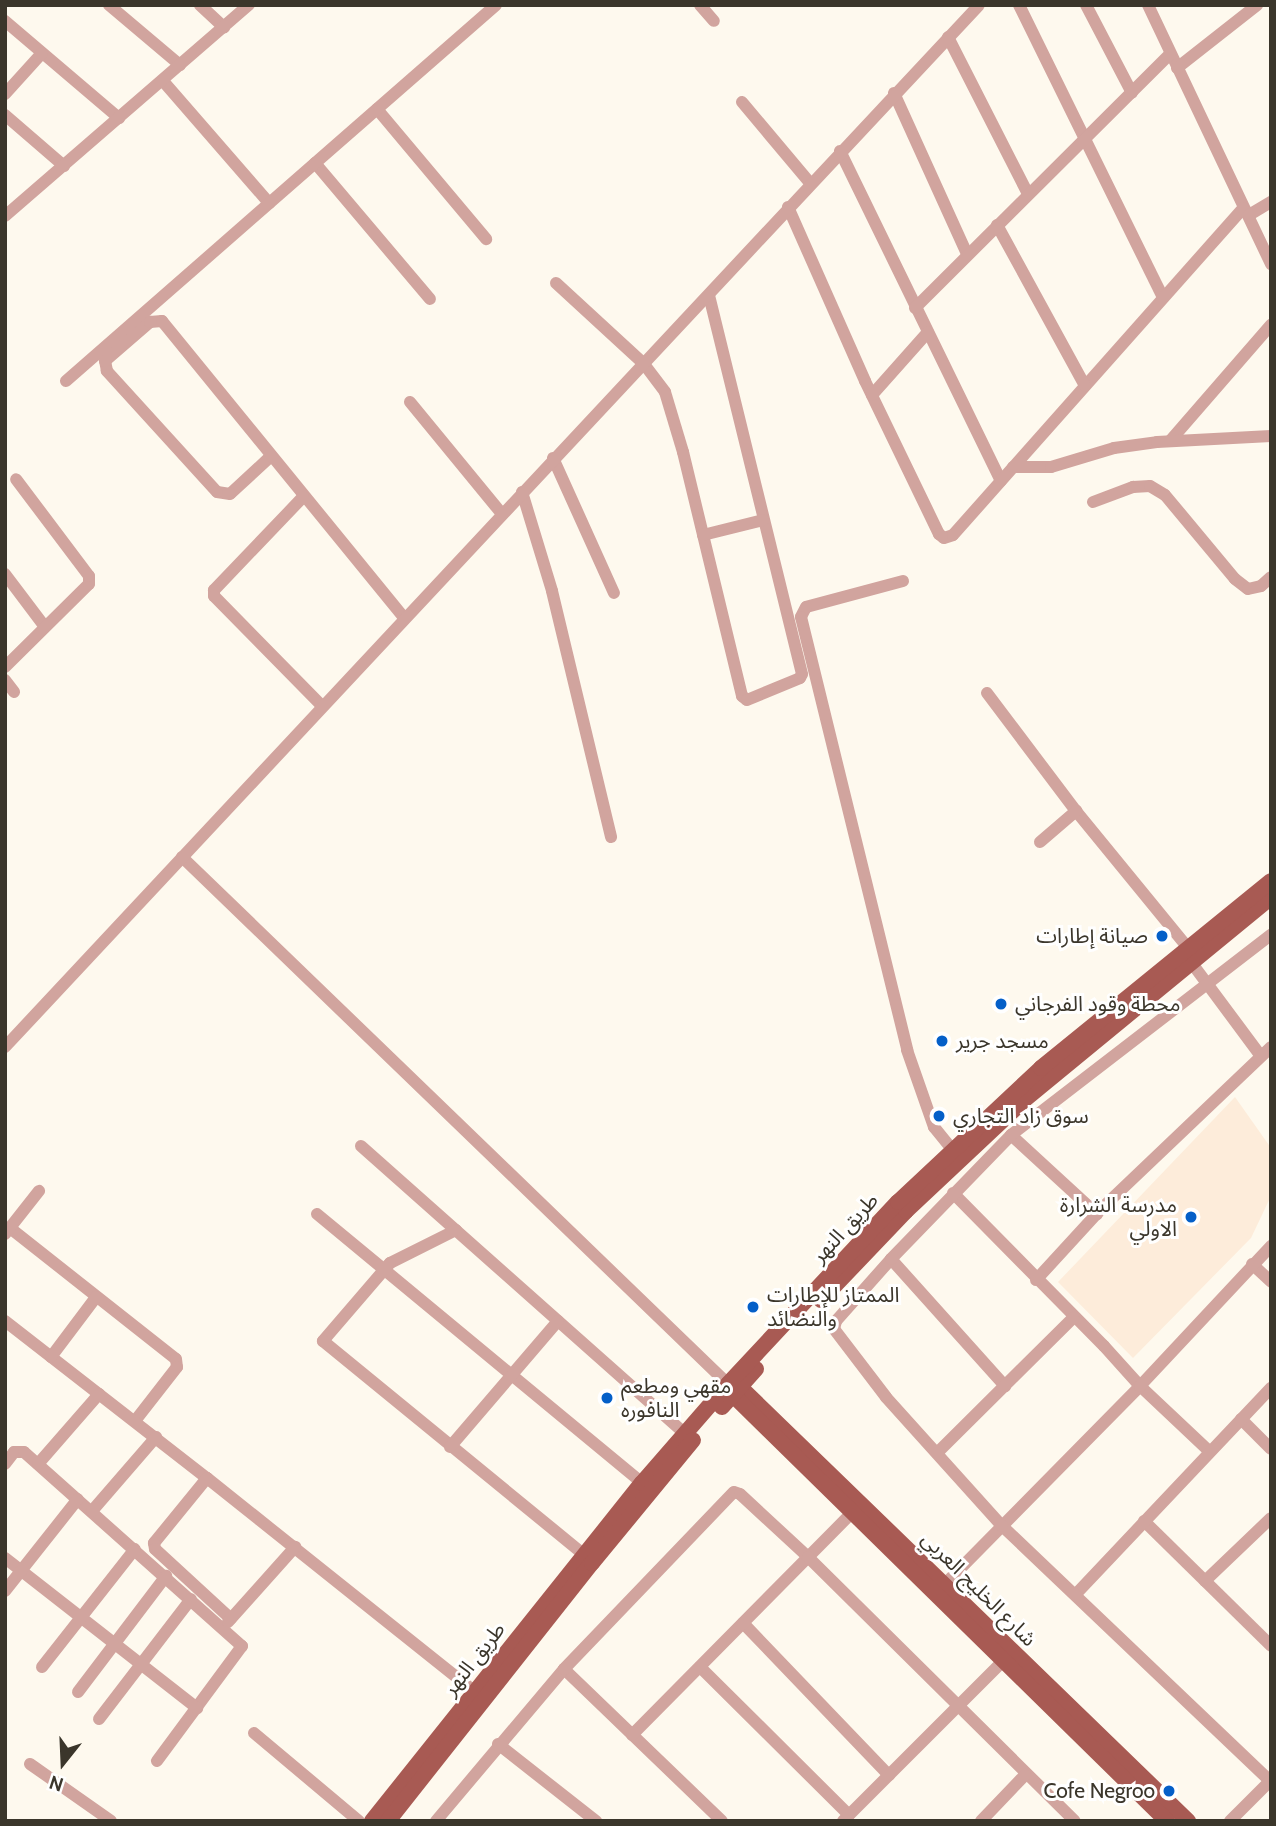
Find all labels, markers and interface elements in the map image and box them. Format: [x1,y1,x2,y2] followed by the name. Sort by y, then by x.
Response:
[1036,923,1148,949] place label: صيانة إطارات
[1154,928,1170,944] marker: صيانة إطارات
[1015,991,1181,1017] place label: محطة وقود الفرجاني
[993,996,1009,1012] marker: محطة وقود الفرجاني
[956,1028,1049,1054] place label: مسجد جرير
[934,1033,950,1049] marker: مسجد جرير
[953,1103,1089,1129] place label: سوق زاد التجاري
[931,1108,947,1124] marker: سوق زاد التجاري
[806,1188,884,1268] street label: طريق النهر
[1060,1192,1177,1242] place label: مدرسة الشرارة الاولي
[1183,1209,1199,1225] marker: مدرسة الشرارة الاولي
[767,1282,900,1332] place label: الممتاز للإطارات والنضائد
[745,1299,761,1315] marker: الممتاز للإطارات والنضائد
[621,1373,731,1423] place label: مقهي ومطعم النافوره
[599,1390,615,1406] marker: مقهي ومطعم النافوره
[916,1526,1042,1652] street label: شارع الخليج العربي
[437,1617,511,1701] street label: طريق النهر
[28,1728,98,1798] north arrow
[46,1770,66,1796] text: N
[1044,1778,1155,1804] place label: Cofe Negroo
[1161,1783,1177,1799] marker: Cofe Negroo

